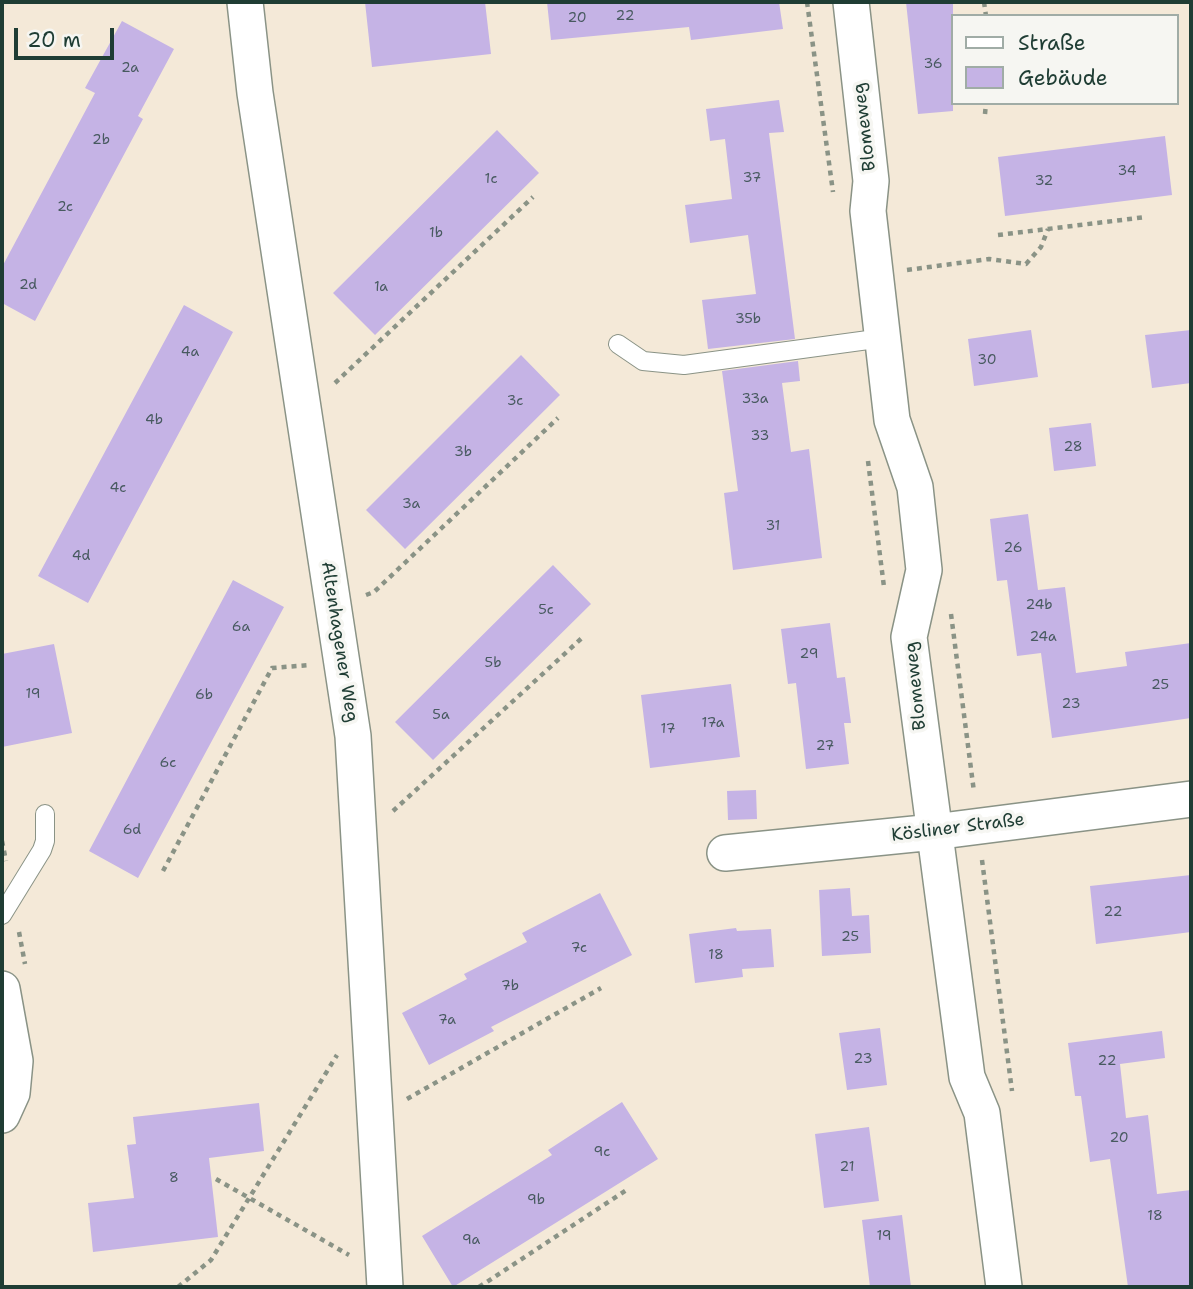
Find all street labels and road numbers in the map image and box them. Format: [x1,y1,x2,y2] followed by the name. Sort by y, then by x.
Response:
[849,82,881,172] street label: Blomeweg
[316,560,362,724] street label: Altenhagener Weg
[901,641,931,731] street label: Blomeweg
[890,809,1026,847] street label: Kösliner Straße

